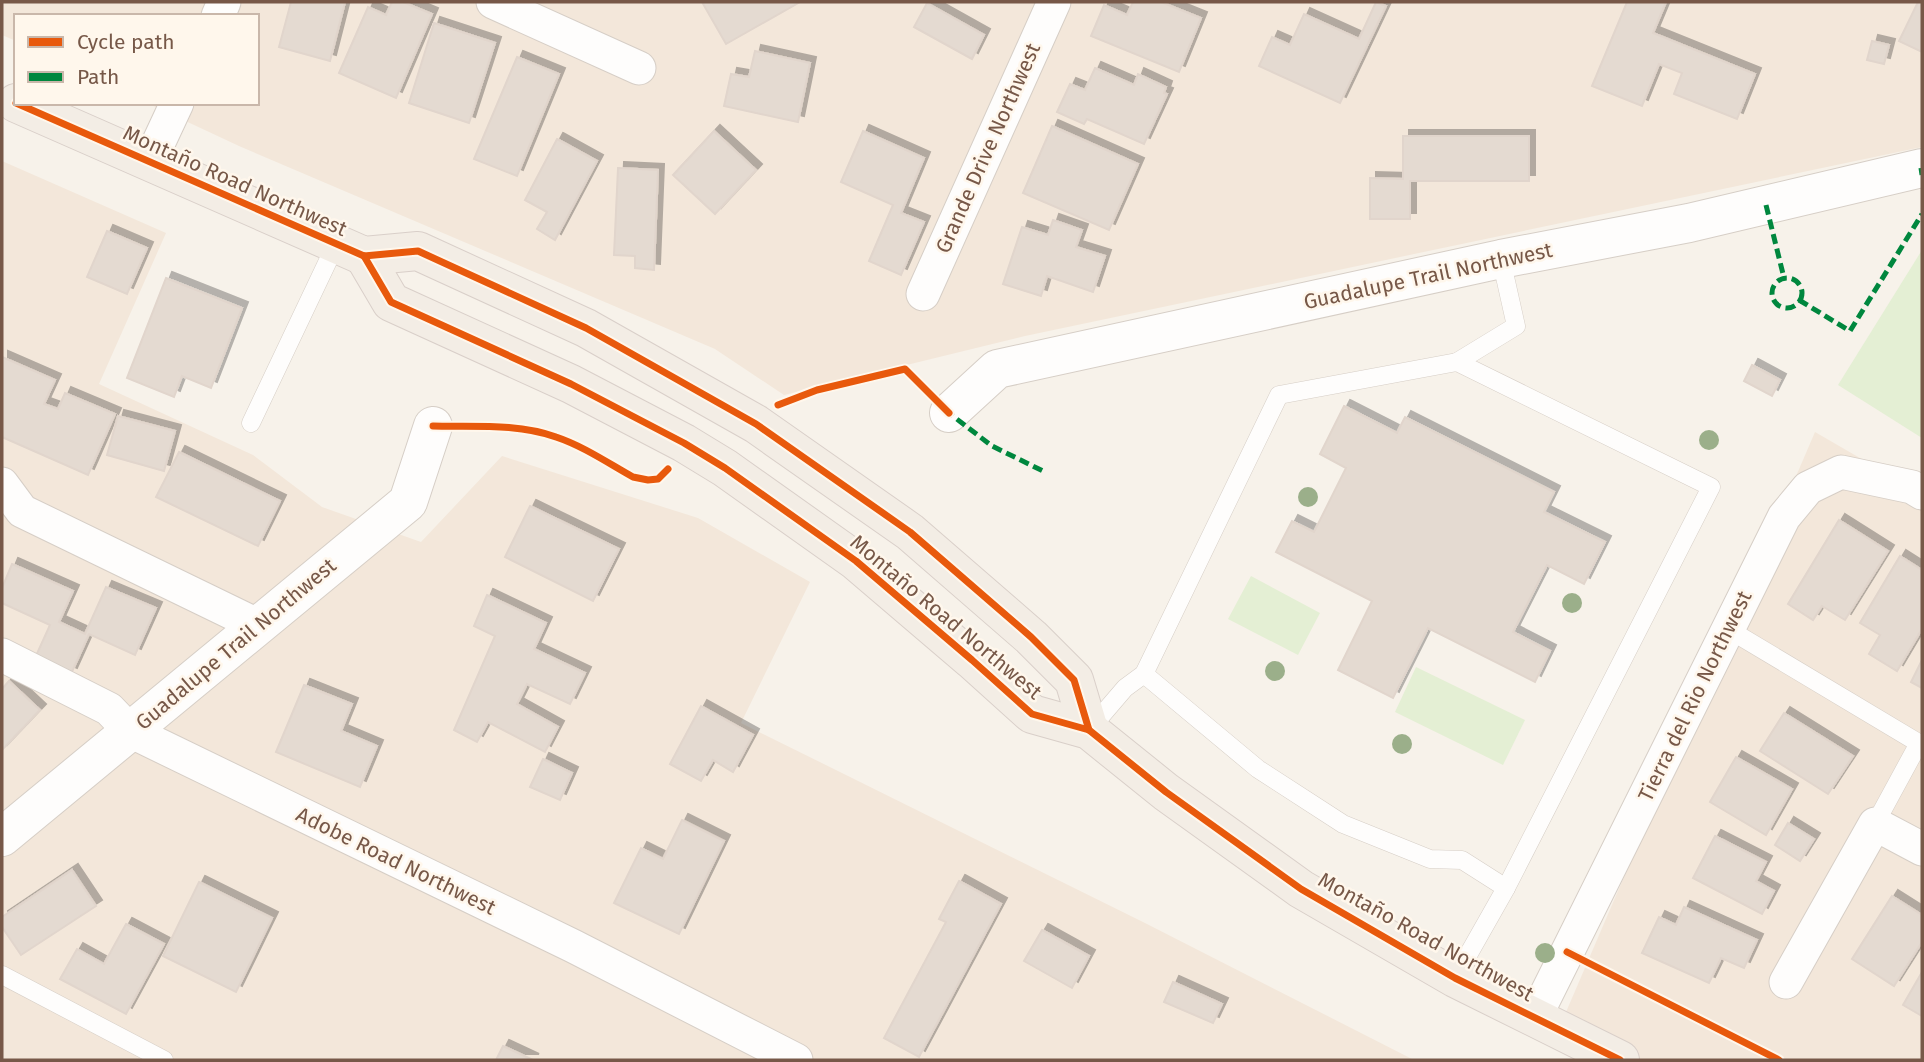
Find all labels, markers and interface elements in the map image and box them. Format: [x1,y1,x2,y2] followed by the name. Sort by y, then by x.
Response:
[14,14,259,105] legend
[77,29,175,55] text: Cycle path
[930,39,1046,257] street label: Grande Drive Northwest
[77,64,119,90] text: Path
[119,120,351,242] street label: Montaño Road Northwest
[1301,237,1555,315] street label: Guadalupe Trail Northwest
[845,529,1048,705] street label: Montaño Road Northwest
[130,552,342,735] street label: Guadalupe Trail Northwest
[1633,586,1758,806] street label: Tierra del Rio Northwest
[292,801,500,921] street label: Adobe Road Northwest
[1314,867,1539,1007] street label: Montaño Road Northwest

